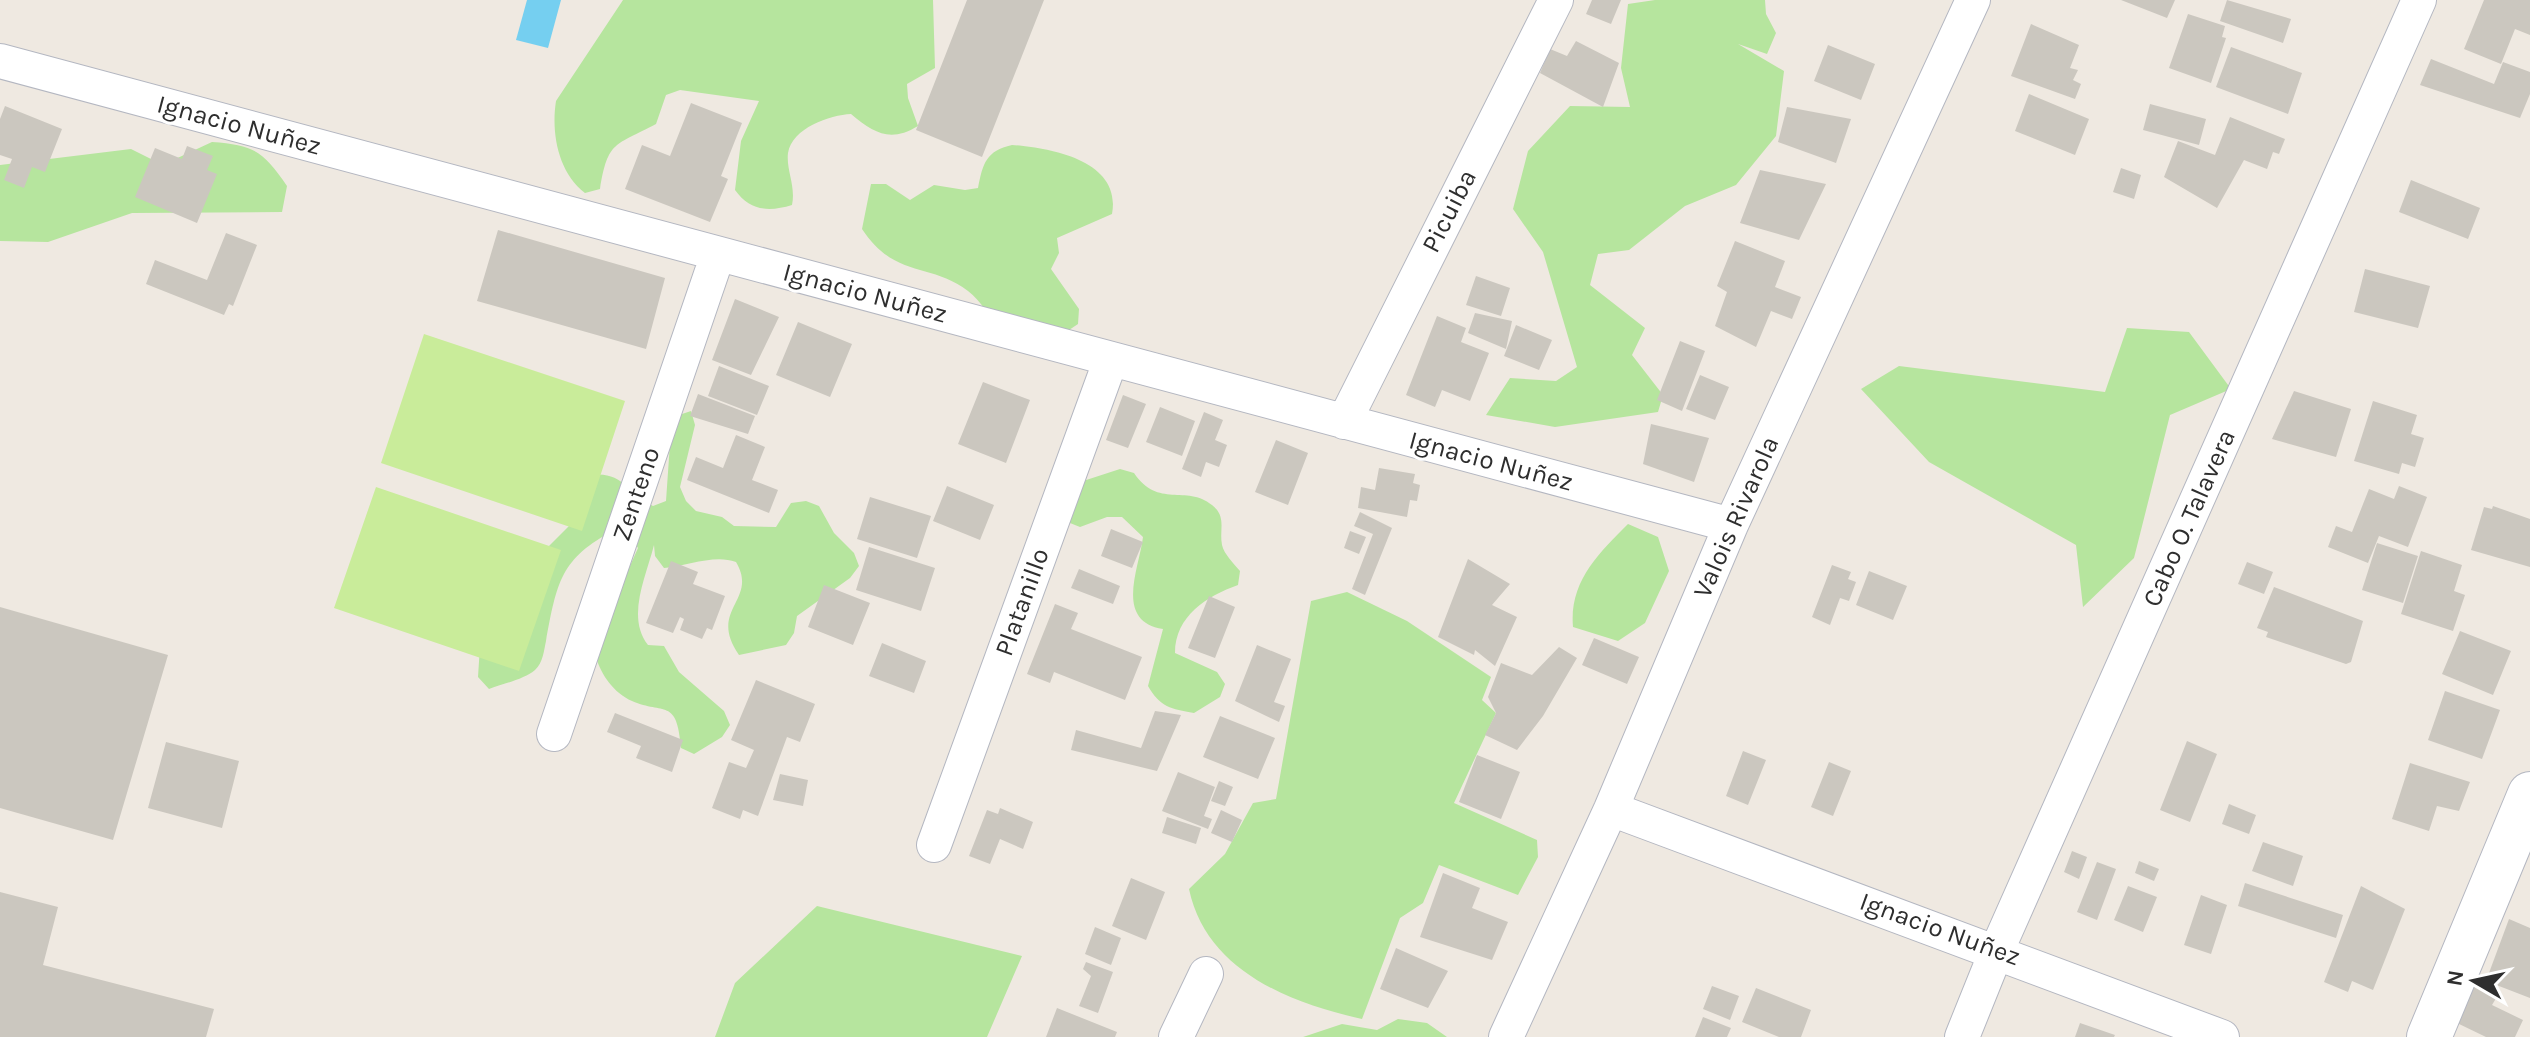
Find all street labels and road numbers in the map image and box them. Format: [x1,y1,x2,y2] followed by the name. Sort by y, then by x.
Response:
[154,88,324,162] street label: Ignacio Nuñez
[1415,164,1483,258] street label: Picuiba
[780,256,950,330] street label: Ignacio Nuñez
[1406,424,1576,498] street label: Ignacio Nuñez
[2136,425,2242,611] street label: Cabo O. Talavera
[1687,431,1785,603] street label: Valois Rivarola
[605,443,667,545] street label: Zenteno
[988,544,1056,660] street label: Platanillo
[1856,886,2024,972] street label: Ignacio Nuñez

